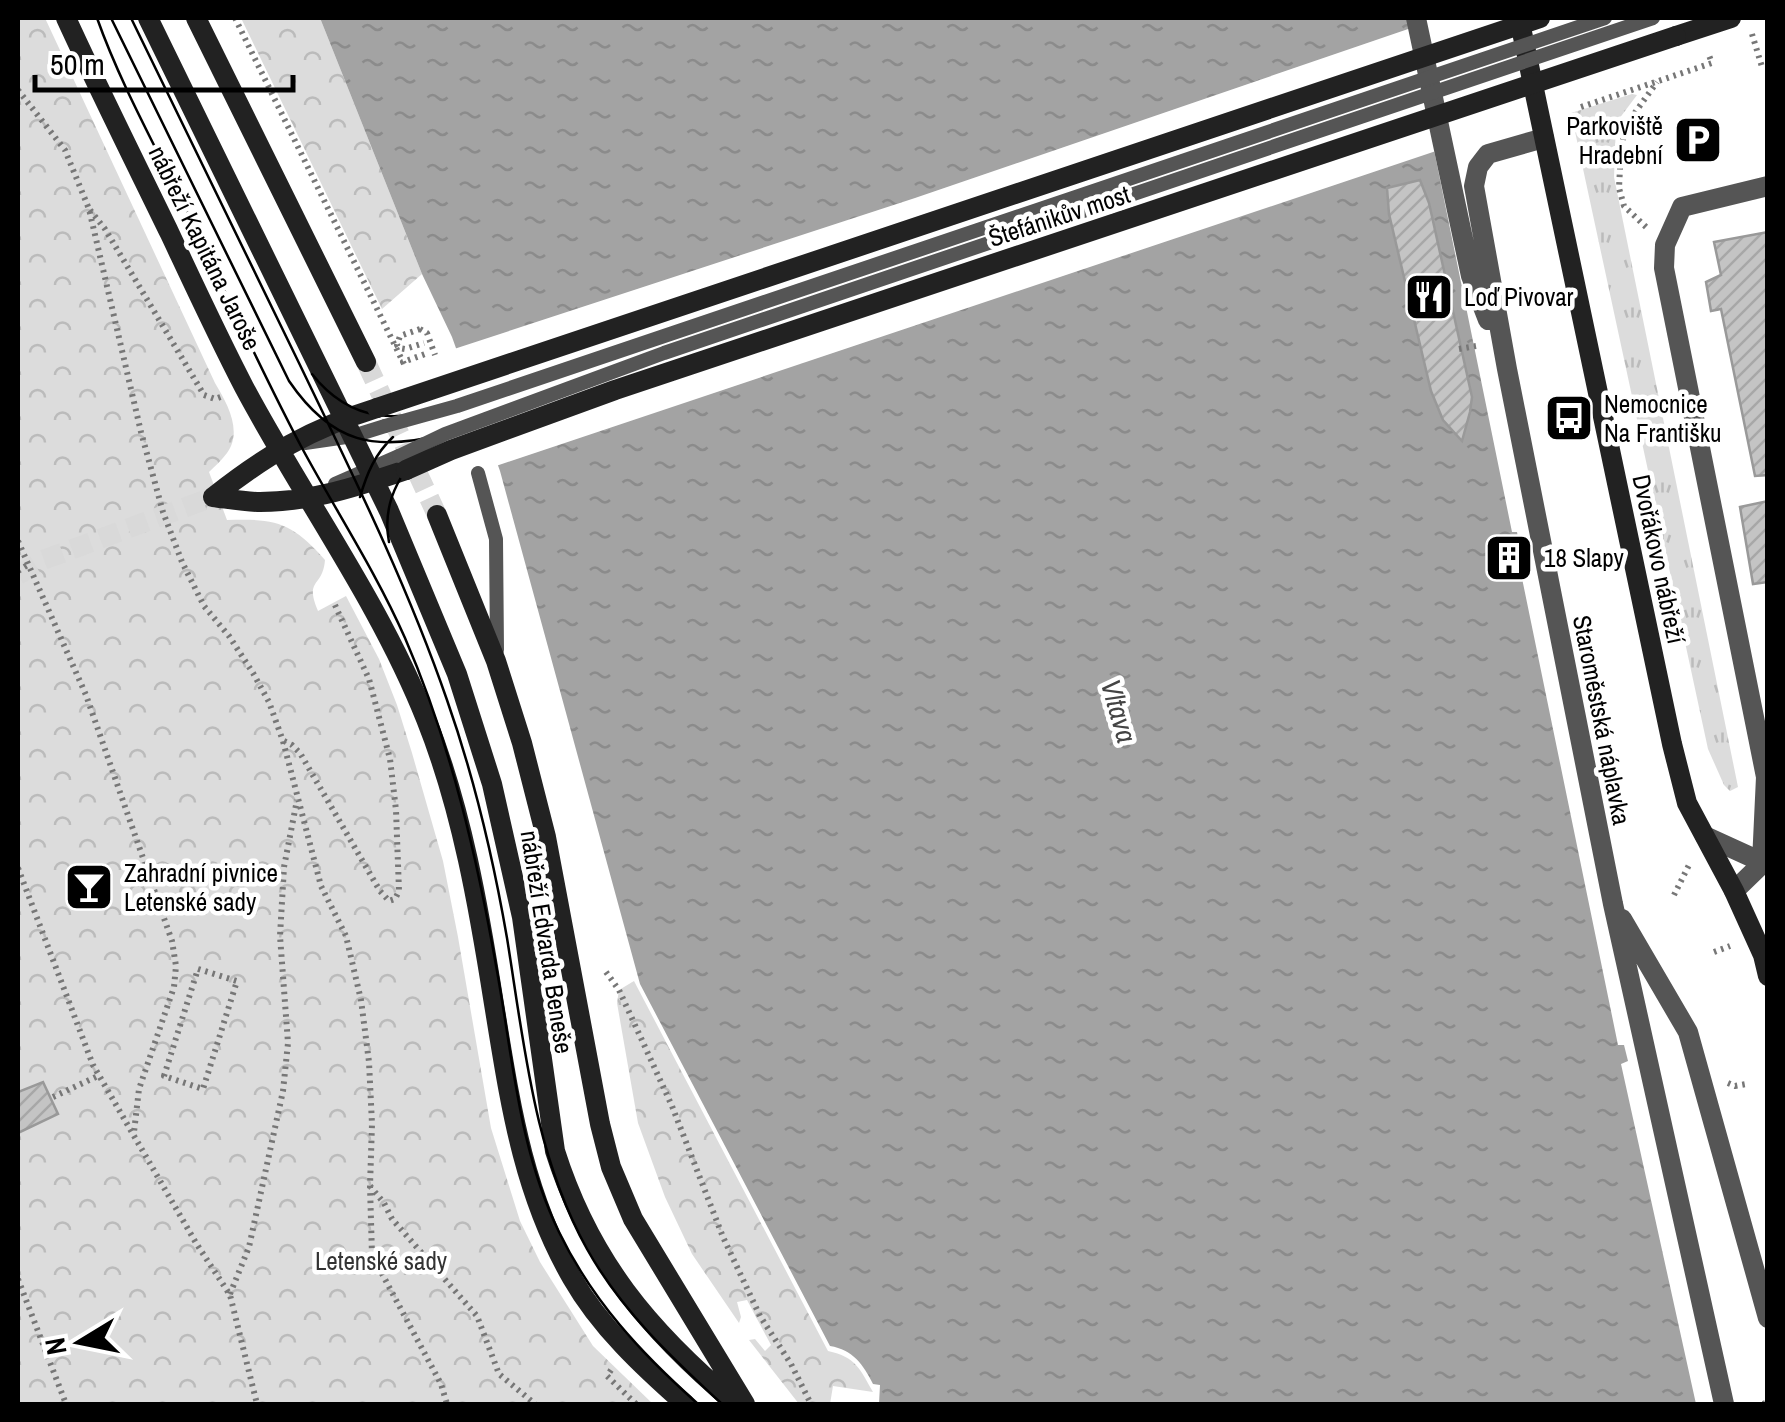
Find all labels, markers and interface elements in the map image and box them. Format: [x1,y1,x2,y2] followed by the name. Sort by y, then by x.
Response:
[35,30,292,92] scale bar
[50,44,105,84] text: 50 m
[1566,109,1663,172] place label: Parkoviště Hradební
[1672,114,1724,166] parking icon: Parkoviště Hradební
[141,140,269,356] street label: nábřeží Kapitána Jaroše
[984,177,1134,255] street label: Štefánikův most
[1403,271,1455,323] restaurant icon: Loď Pivovar
[1464,280,1574,314] place label: Loď Pivovar
[1604,387,1721,450] place label: Nemocnice Na Františku
[1543,392,1595,444] bus stop icon: Nemocnice Na Františku
[1624,471,1694,647] street label: Dvořákovo nábřeží
[1483,532,1535,584] building icon: 18 Slapy
[1544,541,1625,575] place label: 18 Slapy
[1565,612,1639,828] street label: Staroměstská náplavka
[1092,675,1146,747] water label: Vltava
[513,828,581,1056] street label: nábřeží Edvarda Beneše
[124,856,278,919] place label: Zahradní pivnice Letenské sady
[63,861,115,913] bar icon: Zahradní pivnice Letenské sady
[315,1244,448,1278] park label: Letenské sady
[30,1292,130,1392] north arrow
[35,1335,76,1358] text: N

